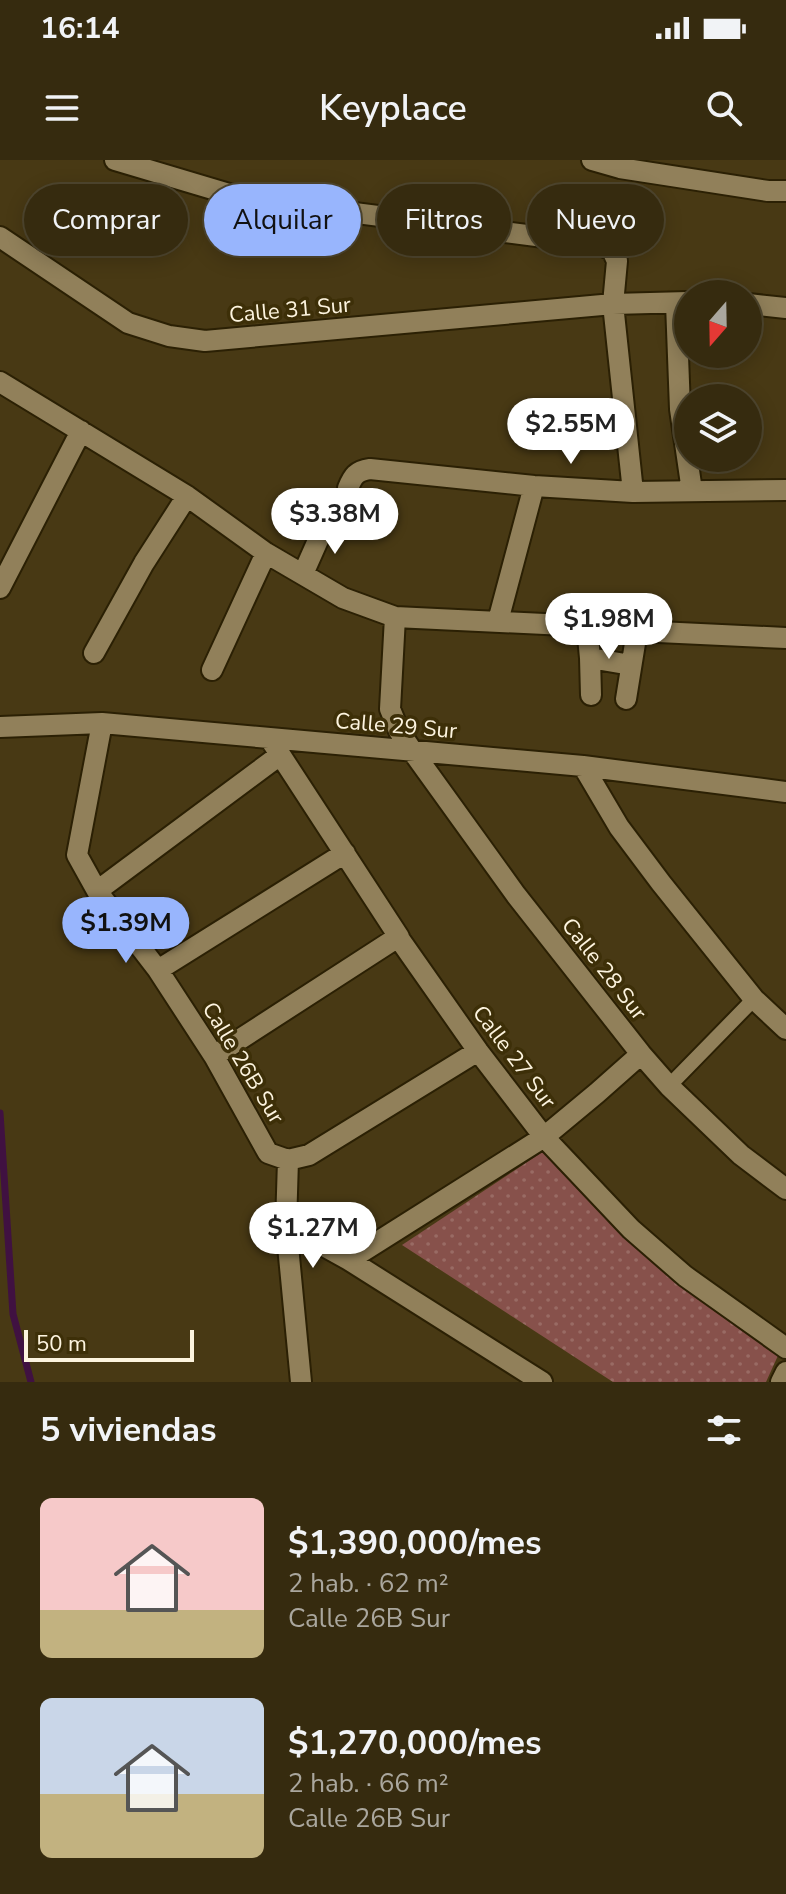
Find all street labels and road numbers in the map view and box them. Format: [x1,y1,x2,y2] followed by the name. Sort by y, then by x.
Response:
[228,290,352,330] street label: Calle 31 Sur
[334,706,458,746] street label: Calle 29 Sur
[555,912,654,1026] street label: Calle 28 Sur
[195,997,291,1130] street label: Calle 26B Sur
[465,999,563,1115] street label: Calle 27 Sur

